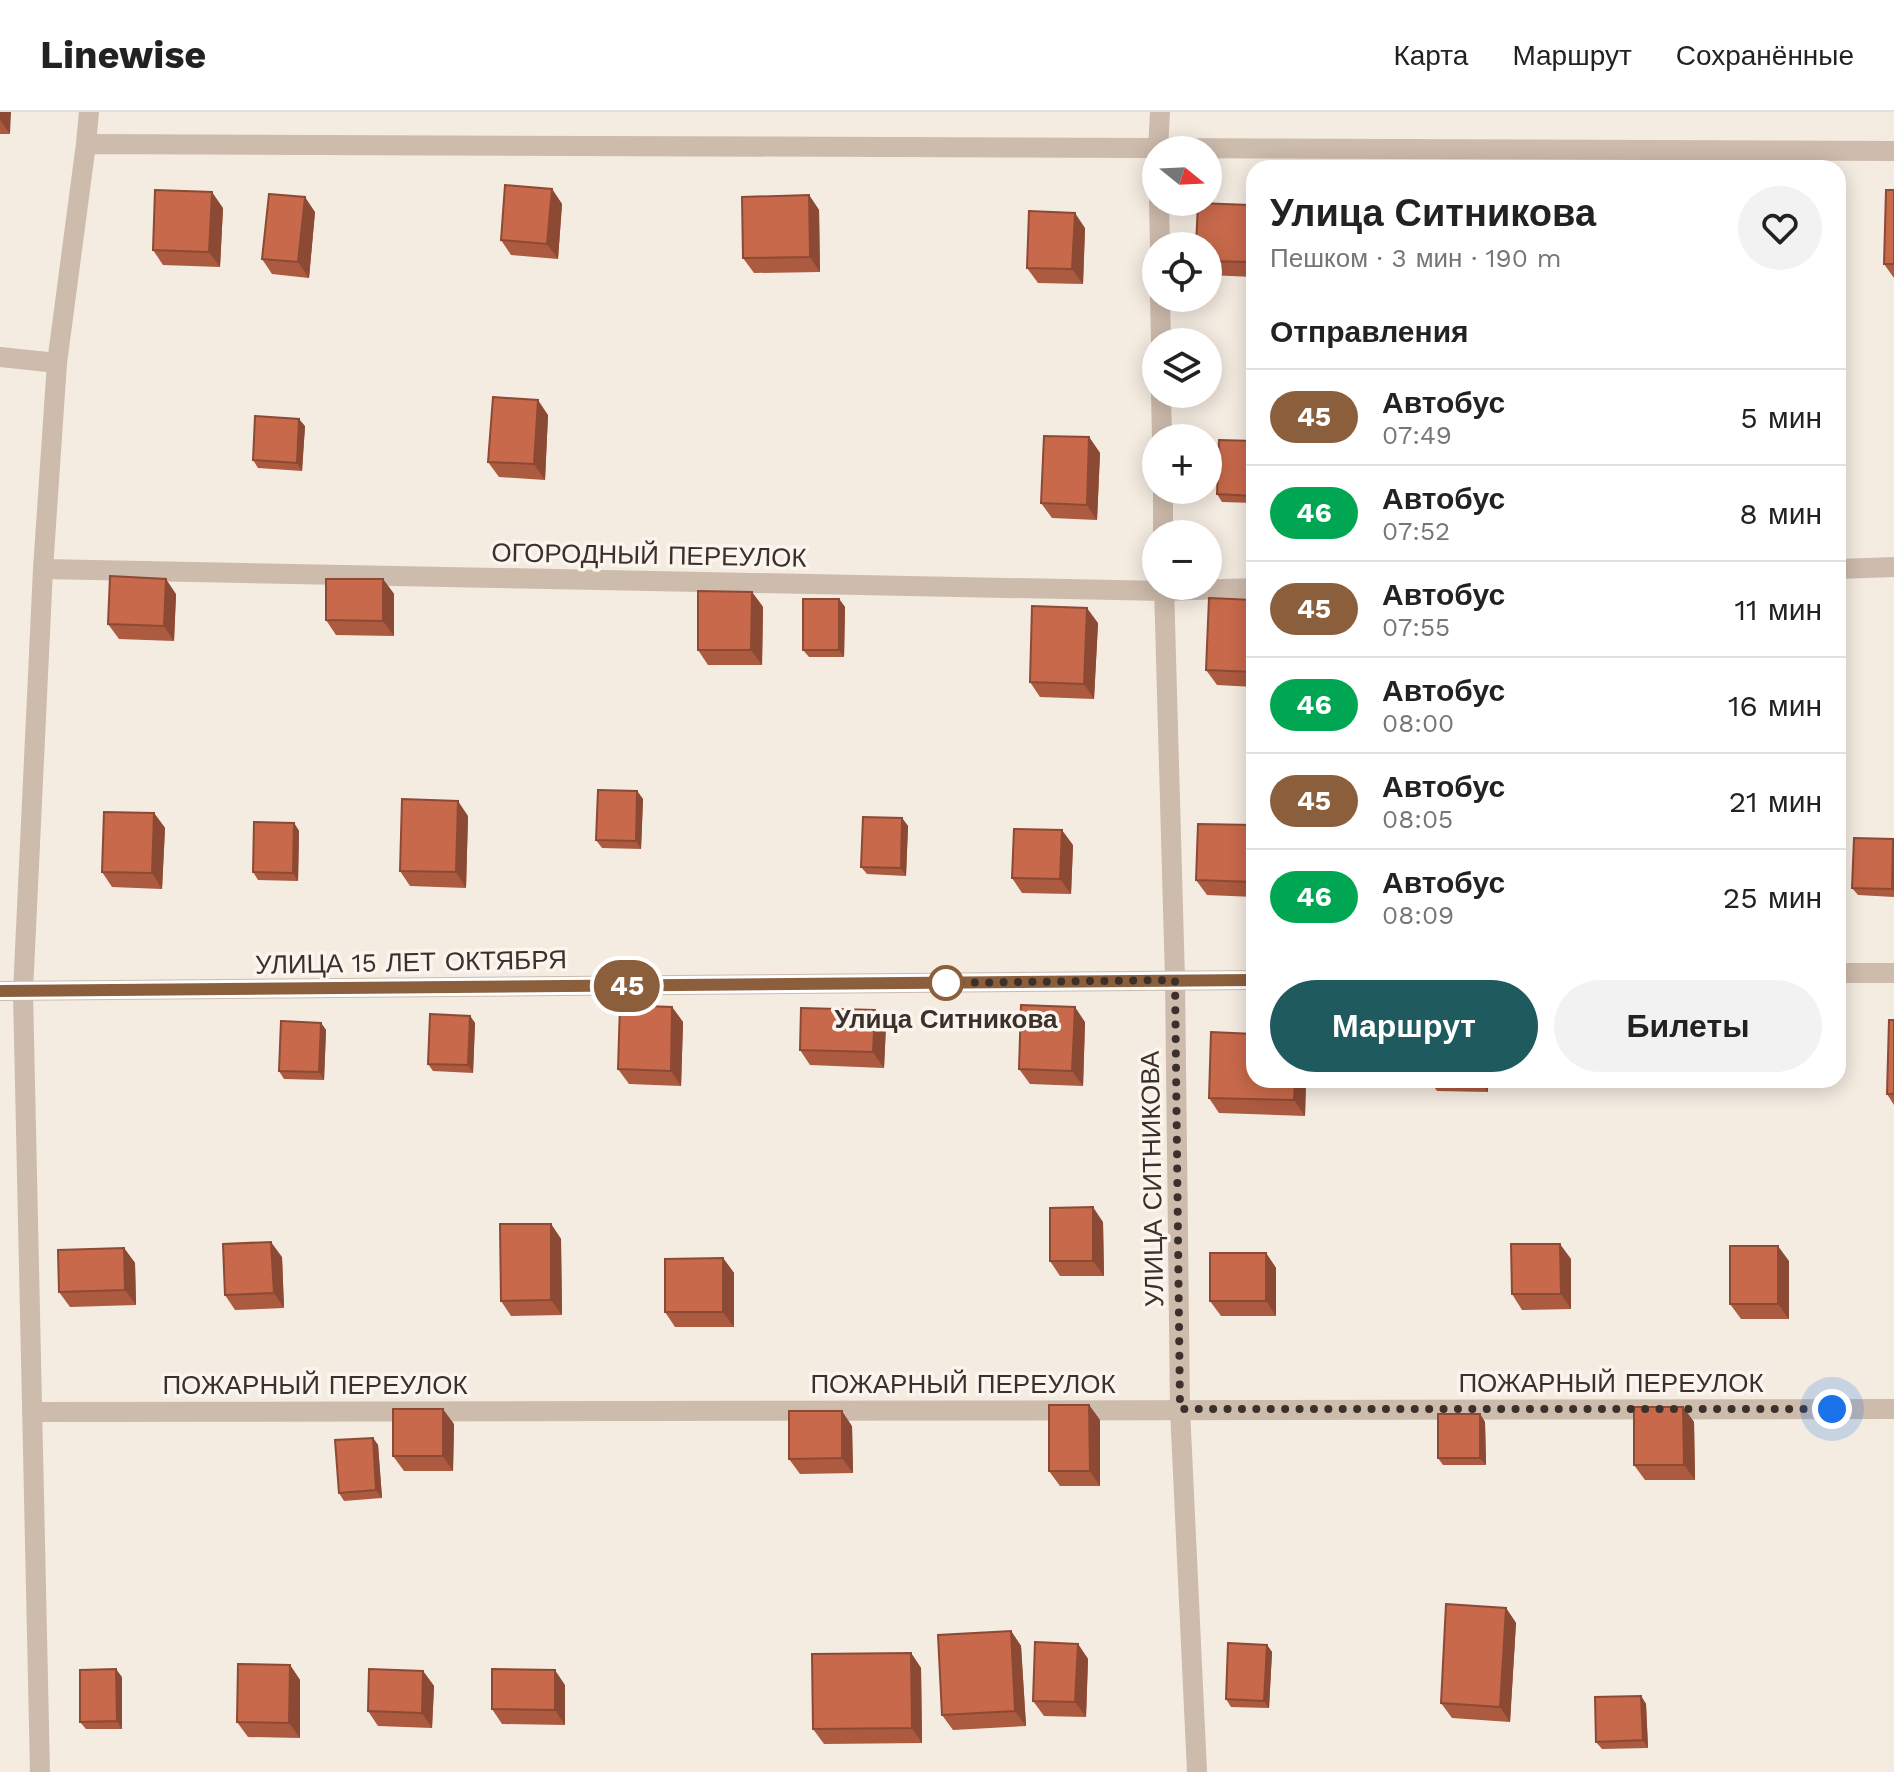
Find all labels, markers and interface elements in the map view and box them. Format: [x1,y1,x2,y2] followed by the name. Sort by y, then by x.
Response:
[40,33,206,77] text: Linewise
[1393,39,1468,72] text: Карта
[1512,39,1632,72] text: Маршрут
[1676,39,1854,72] text: Сохранённые
[1142,136,1222,216] north arrow
[1142,136,1222,600] map controls
[1738,186,1822,270] button: heart
[1270,191,1596,235] text: Улица Ситникова
[1142,232,1222,312] button: locate
[1270,243,1561,273] text: Пешком · 3 мин · 190 m
[1270,314,1469,349] text: Отправления
[1142,328,1222,408] button: layers
[1382,385,1505,420] text: Автобус
[1297,400,1331,433] text: 45
[1740,400,1822,435] text: 5 мин
[1382,420,1452,450] text: 07:49
[1142,424,1222,504] button: +
[1382,481,1505,516] text: Автобус
[1296,496,1332,529] text: 46
[1739,496,1822,531] text: 8 мин
[1382,516,1450,546] text: 07:52
[1142,520,1222,600] button: −
[491,537,807,573] street label: ОГОРОДНЫЙ ПЕРЕУЛОК
[1382,577,1505,612] text: Автобус
[1297,592,1331,625] text: 45
[1734,592,1822,627] text: 11 мин
[1382,612,1450,642] text: 07:55
[1382,673,1505,708] text: Автобус
[1296,688,1332,721] text: 46
[1728,688,1822,723] text: 16 мин
[1382,708,1454,738] text: 08:00
[1382,769,1505,804] text: Автобус
[1297,784,1331,817] text: 45
[1729,784,1822,819] text: 21 мин
[1382,804,1453,834] text: 08:05
[1382,865,1505,900] text: Автобус
[1296,880,1332,913] text: 46
[1723,880,1822,915] text: 25 мин
[1382,900,1454,930] text: 08:09
[255,944,567,980] street label: УЛИЦА 15 ЛЕТ ОКТЯБРЯ
[591,960,663,1012] line badge: 45
[929,966,963,1000] marker: Улица Ситникова
[610,969,644,1002] text: 45
[1270,980,1538,1072] button: Маршрут
[1554,980,1822,1072] button: Билеты
[834,1004,1058,1034] place label: Улица Ситникова
[1135,1050,1169,1308] street label: УЛИЦА СИТНИКОВА
[1458,1368,1764,1398] street label: ПОЖАРНЫЙ ПЕРЕУЛОК
[810,1369,1116,1399] street label: ПОЖАРНЫЙ ПЕРЕУЛОК
[162,1370,468,1400] street label: ПОЖАРНЫЙ ПЕРЕУЛОК
[1812,1389,1852,1429] your location

